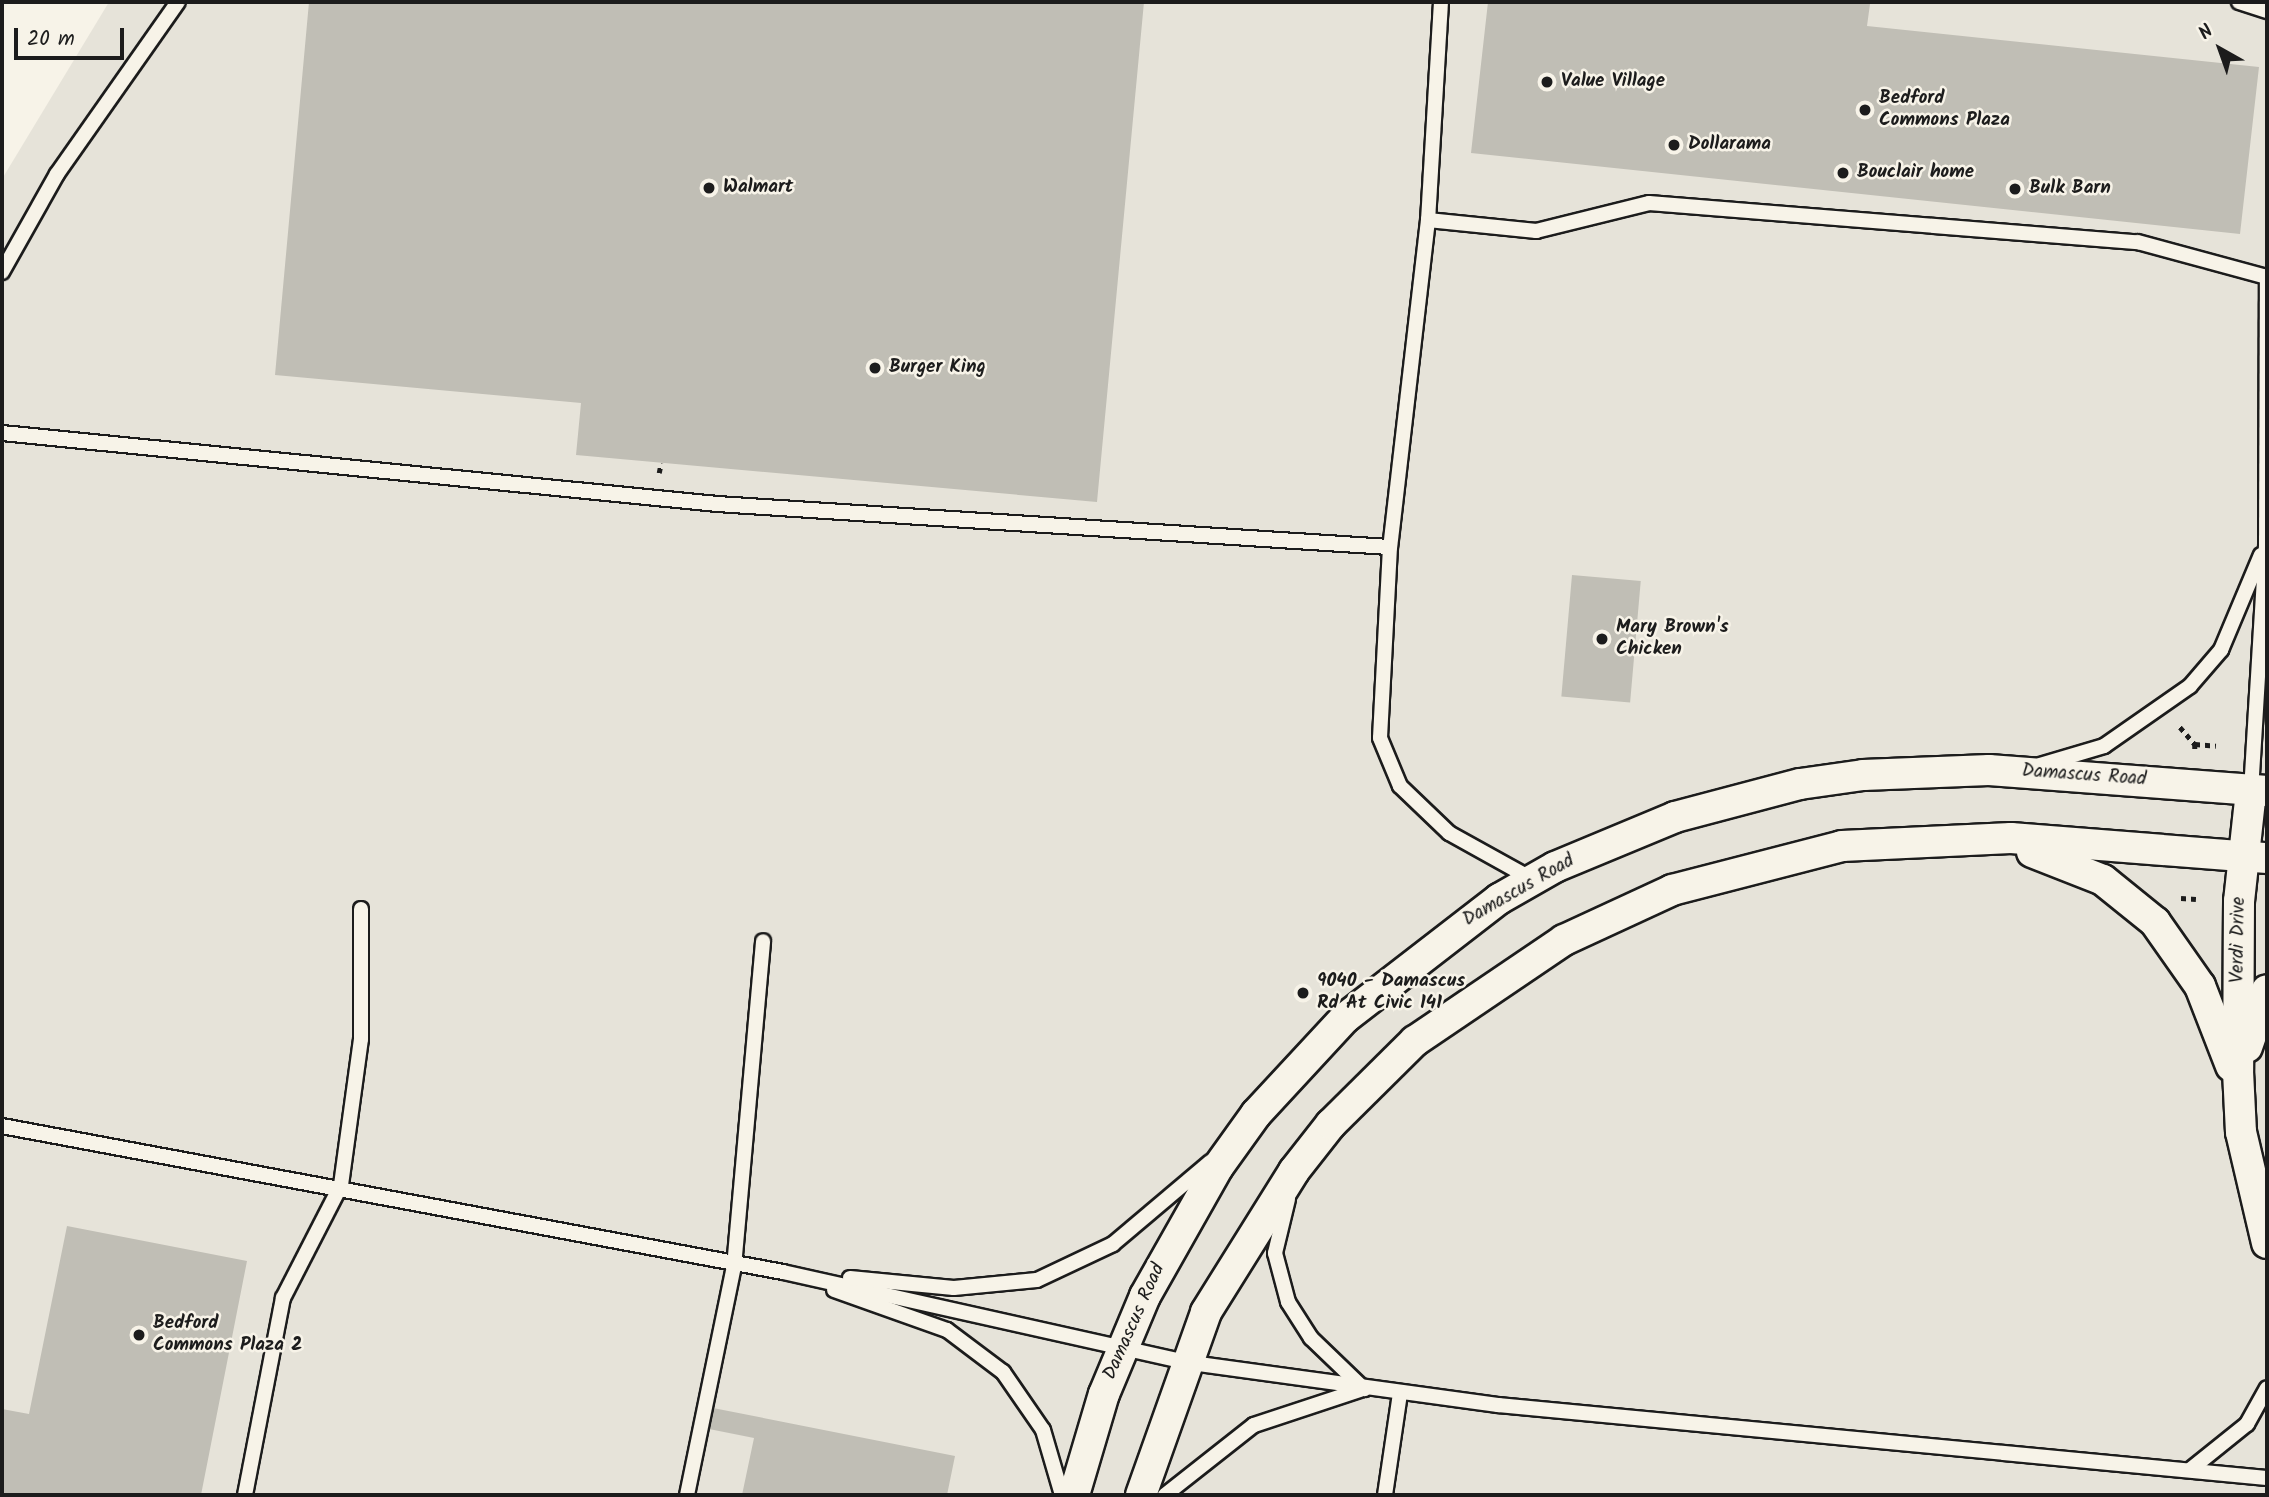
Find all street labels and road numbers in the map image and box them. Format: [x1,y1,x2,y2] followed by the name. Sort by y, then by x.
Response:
[2021,760,2147,792] street label: Damascus Road
[1459,850,1579,932] street label: Damascus Road
[2227,897,2251,983] street label: Verdi Drive
[1099,1260,1171,1384] street label: Damascus Road

